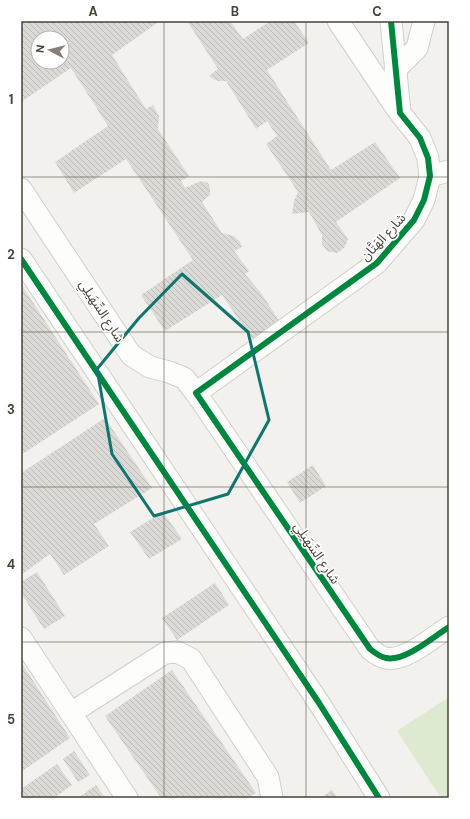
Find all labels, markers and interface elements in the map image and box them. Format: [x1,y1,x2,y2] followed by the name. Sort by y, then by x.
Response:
[88,3,98,20] text: A
[231,3,239,20] text: B
[372,3,382,20] text: C
[30,30,70,70] north arrow
[33,44,48,54] text: N
[9,91,13,108] text: 1
[357,209,411,266] street label: شارع الهَتَّان
[7,246,15,263] text: 2
[74,276,129,347] street label: شارع السِّهَيلِي
[7,401,15,418] text: 3
[288,519,344,588] street label: شارع السِّهَيلِي
[7,556,15,573] text: 4
[7,711,15,728] text: 5

